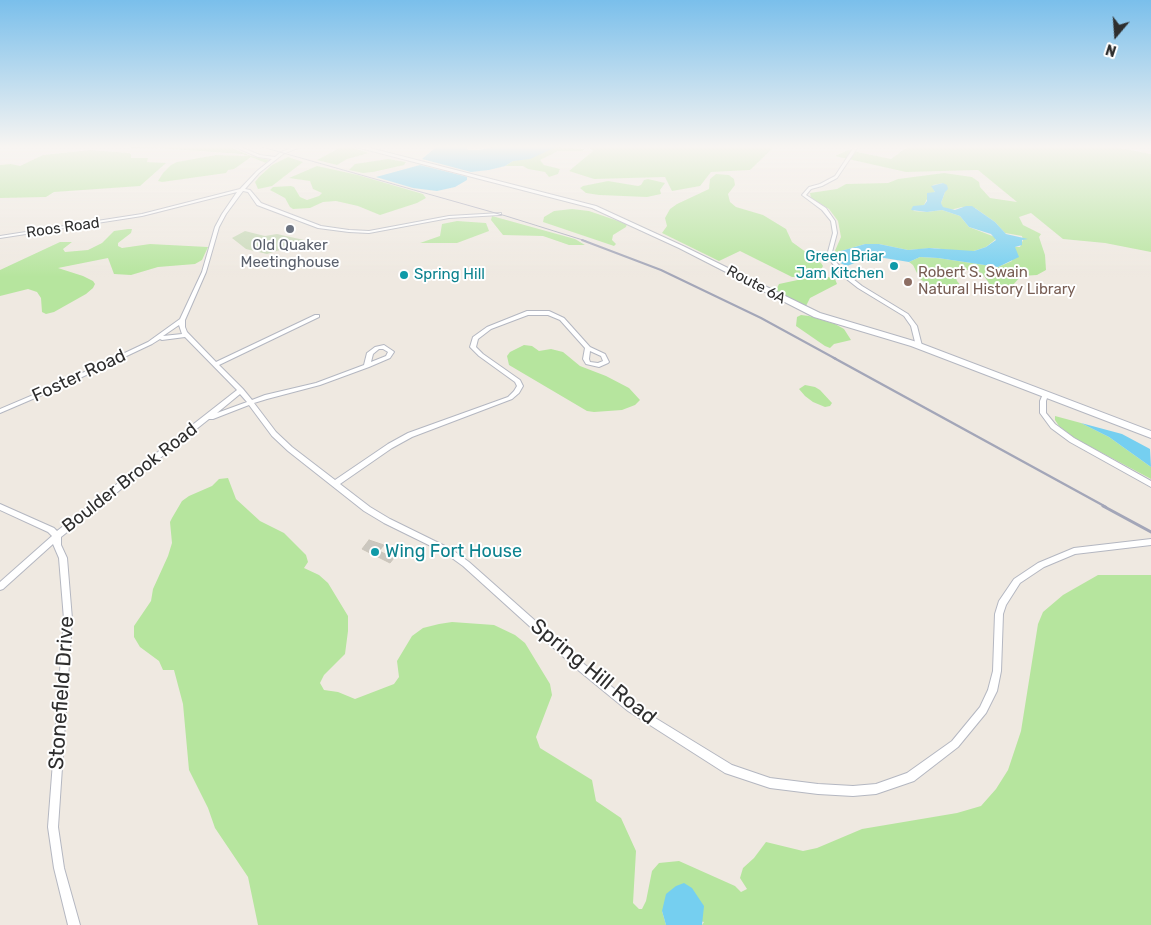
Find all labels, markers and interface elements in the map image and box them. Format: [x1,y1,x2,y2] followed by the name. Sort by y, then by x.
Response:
[1091,10,1141,60] north arrow
[1104,40,1119,59] text: N
[25,214,101,242] street label: Roos Road
[284,223,296,235] marker: Old Quaker Meetinghouse
[240,237,340,272] place label: Old Quaker Meetinghouse
[796,248,884,283] place label: Green Briar Jam Kitchen
[888,260,900,272] marker: Green Briar Jam Kitchen
[723,262,789,308] street label: Route 6A
[918,264,1076,299] place label: Robert S. Swain Natural History Library
[414,266,485,284] place label: Spring Hill
[398,269,410,281] marker: Spring Hill
[902,276,914,288] marker: Robert S. Swain Natural History Library
[29,345,129,407] street label: Foster Road
[58,419,202,537] street label: Boulder Brook Road
[385,541,522,563] place label: Wing Fort House
[369,546,381,558] marker: Wing Fort House
[525,614,661,730] street label: Spring Hill Road
[44,615,80,771] street label: Stonefield Drive

